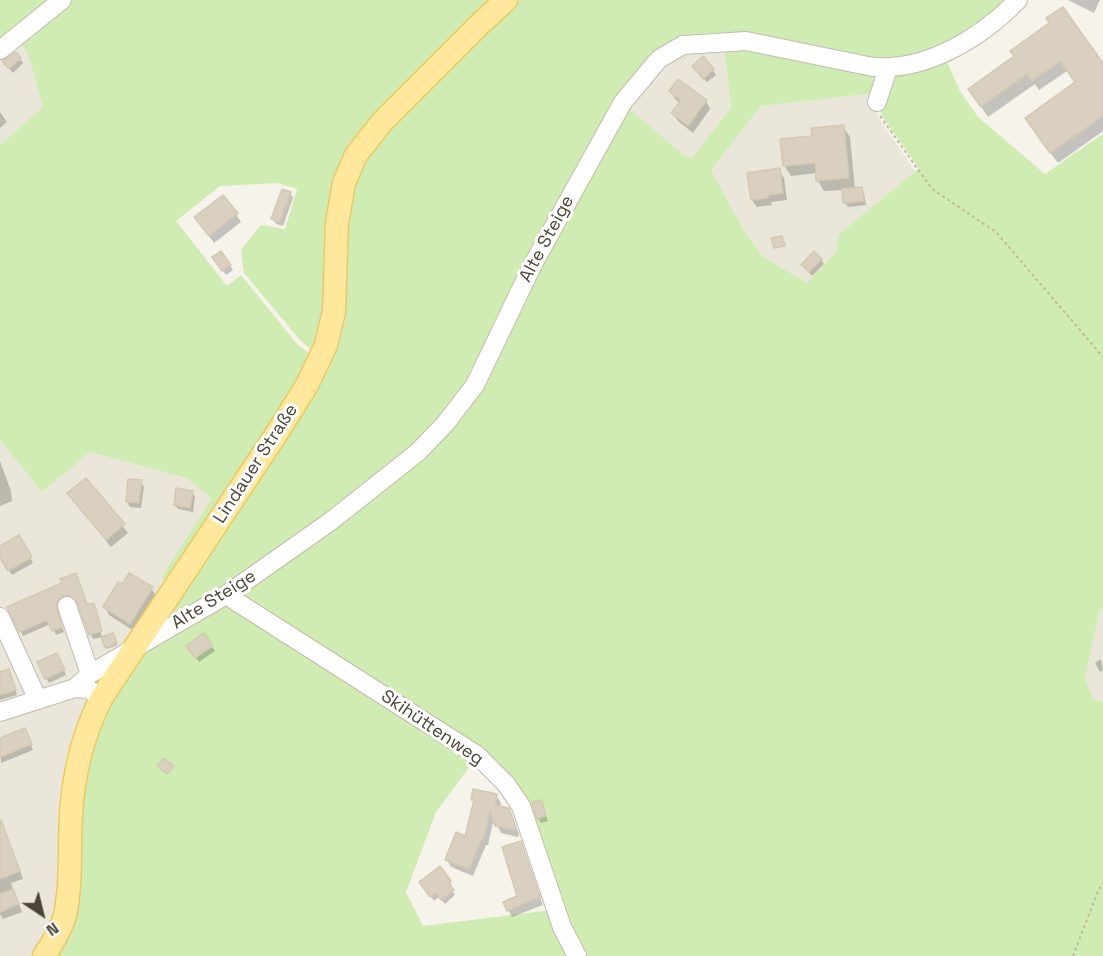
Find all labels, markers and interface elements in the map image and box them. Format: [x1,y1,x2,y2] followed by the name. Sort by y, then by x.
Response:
[515,192,579,286] street label: Alte Steige
[209,400,303,528] street label: Lindauer Straße
[168,566,260,634] street label: Alte Steige
[377,686,487,770] street label: Skihüttenweg
[12,884,72,944] north arrow
[42,917,63,941] text: N

